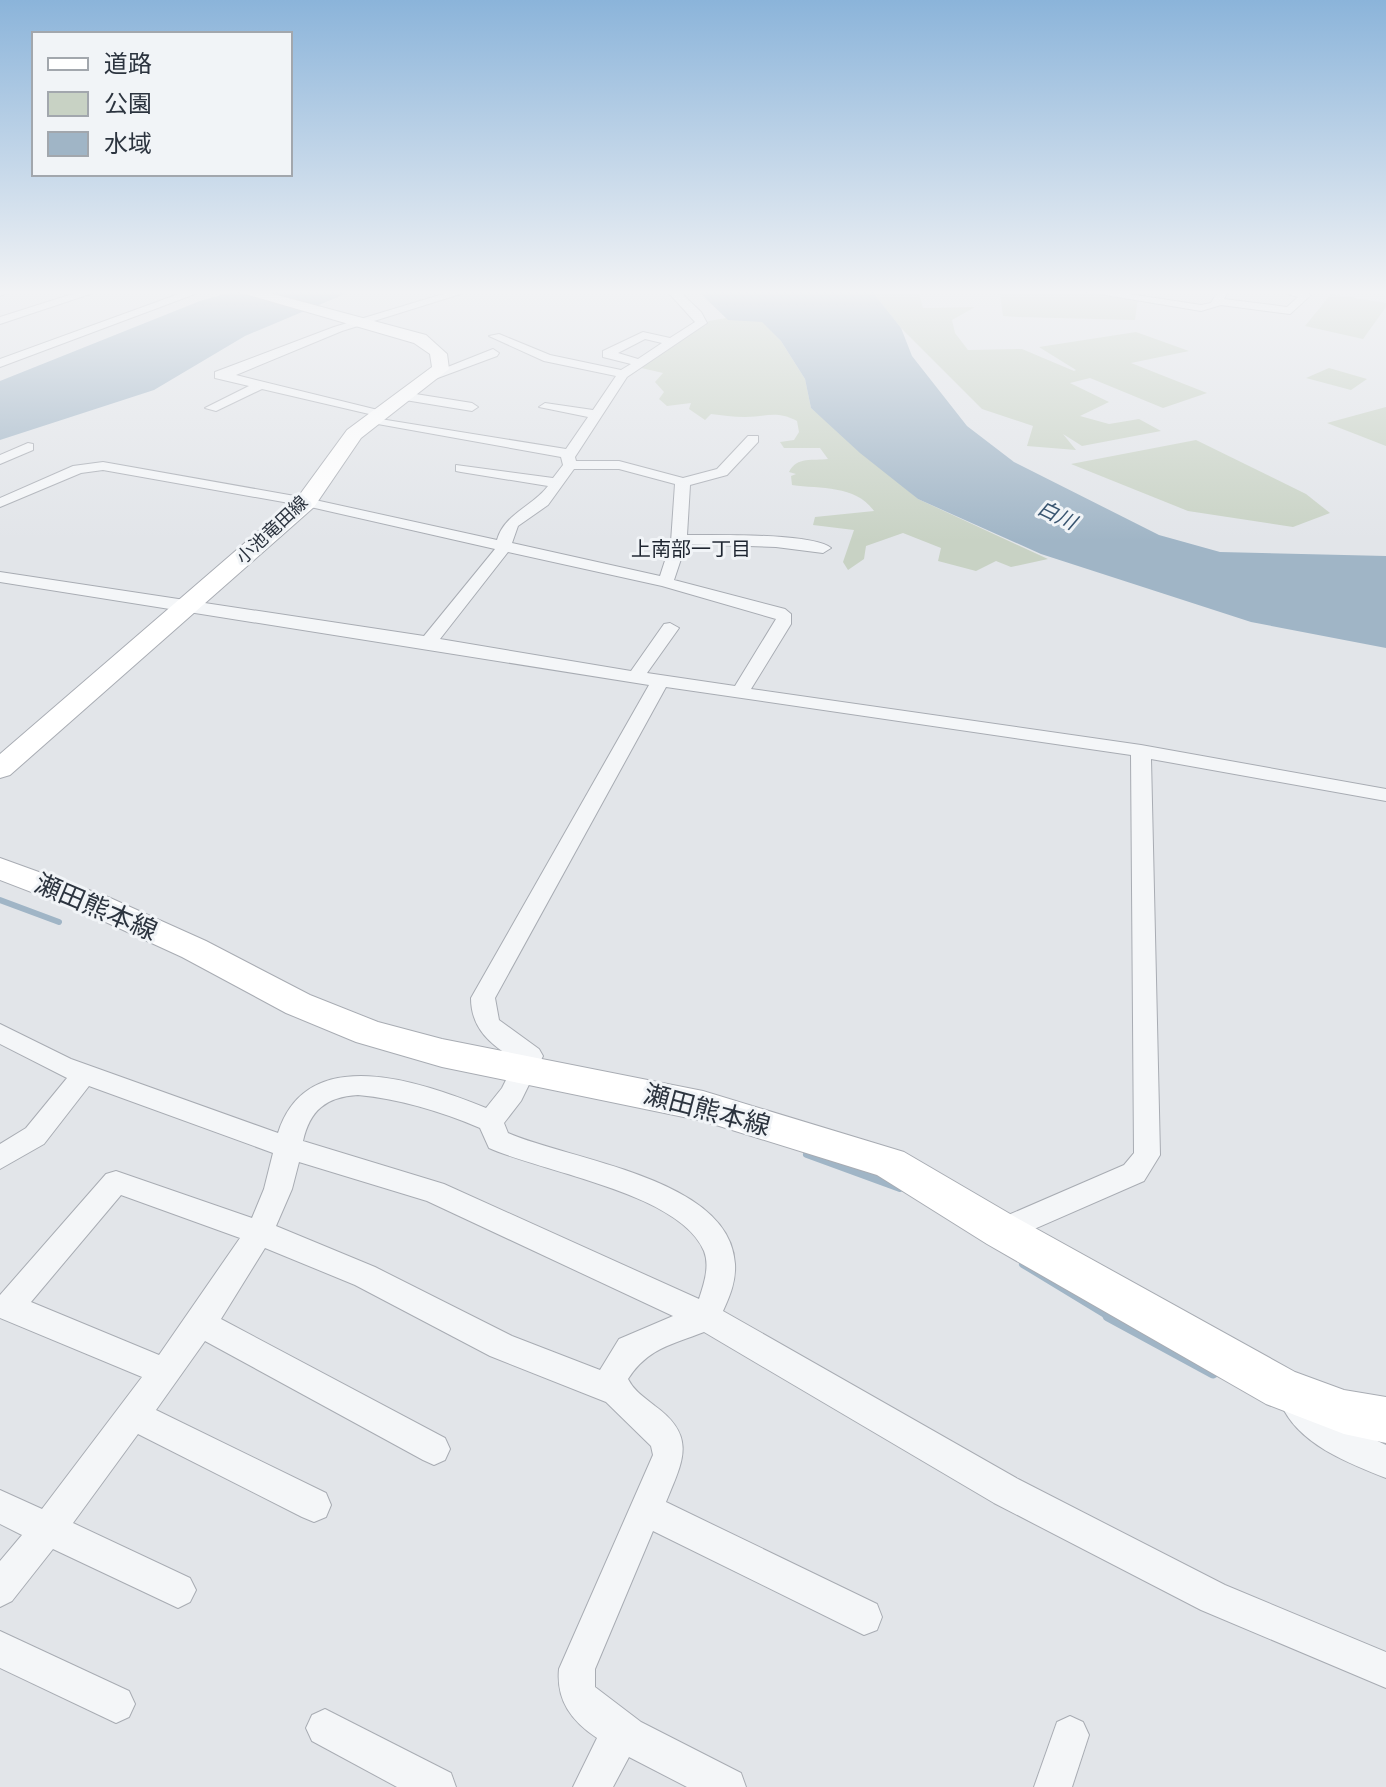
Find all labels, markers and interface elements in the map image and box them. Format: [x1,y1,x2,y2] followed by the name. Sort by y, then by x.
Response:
[32,32,292,176] legend
[104,47,152,80] text: 道路
[104,87,152,120] text: 公園
[104,127,152,160] text: 水域
[230,490,313,569] street label: 小池竜田線
[1033,494,1083,537] water label: 白川
[631,535,751,563] district label: 上南部一丁目
[29,865,163,949] street label: 瀬田熊本線
[640,1076,774,1144] street label: 瀬田熊本線

